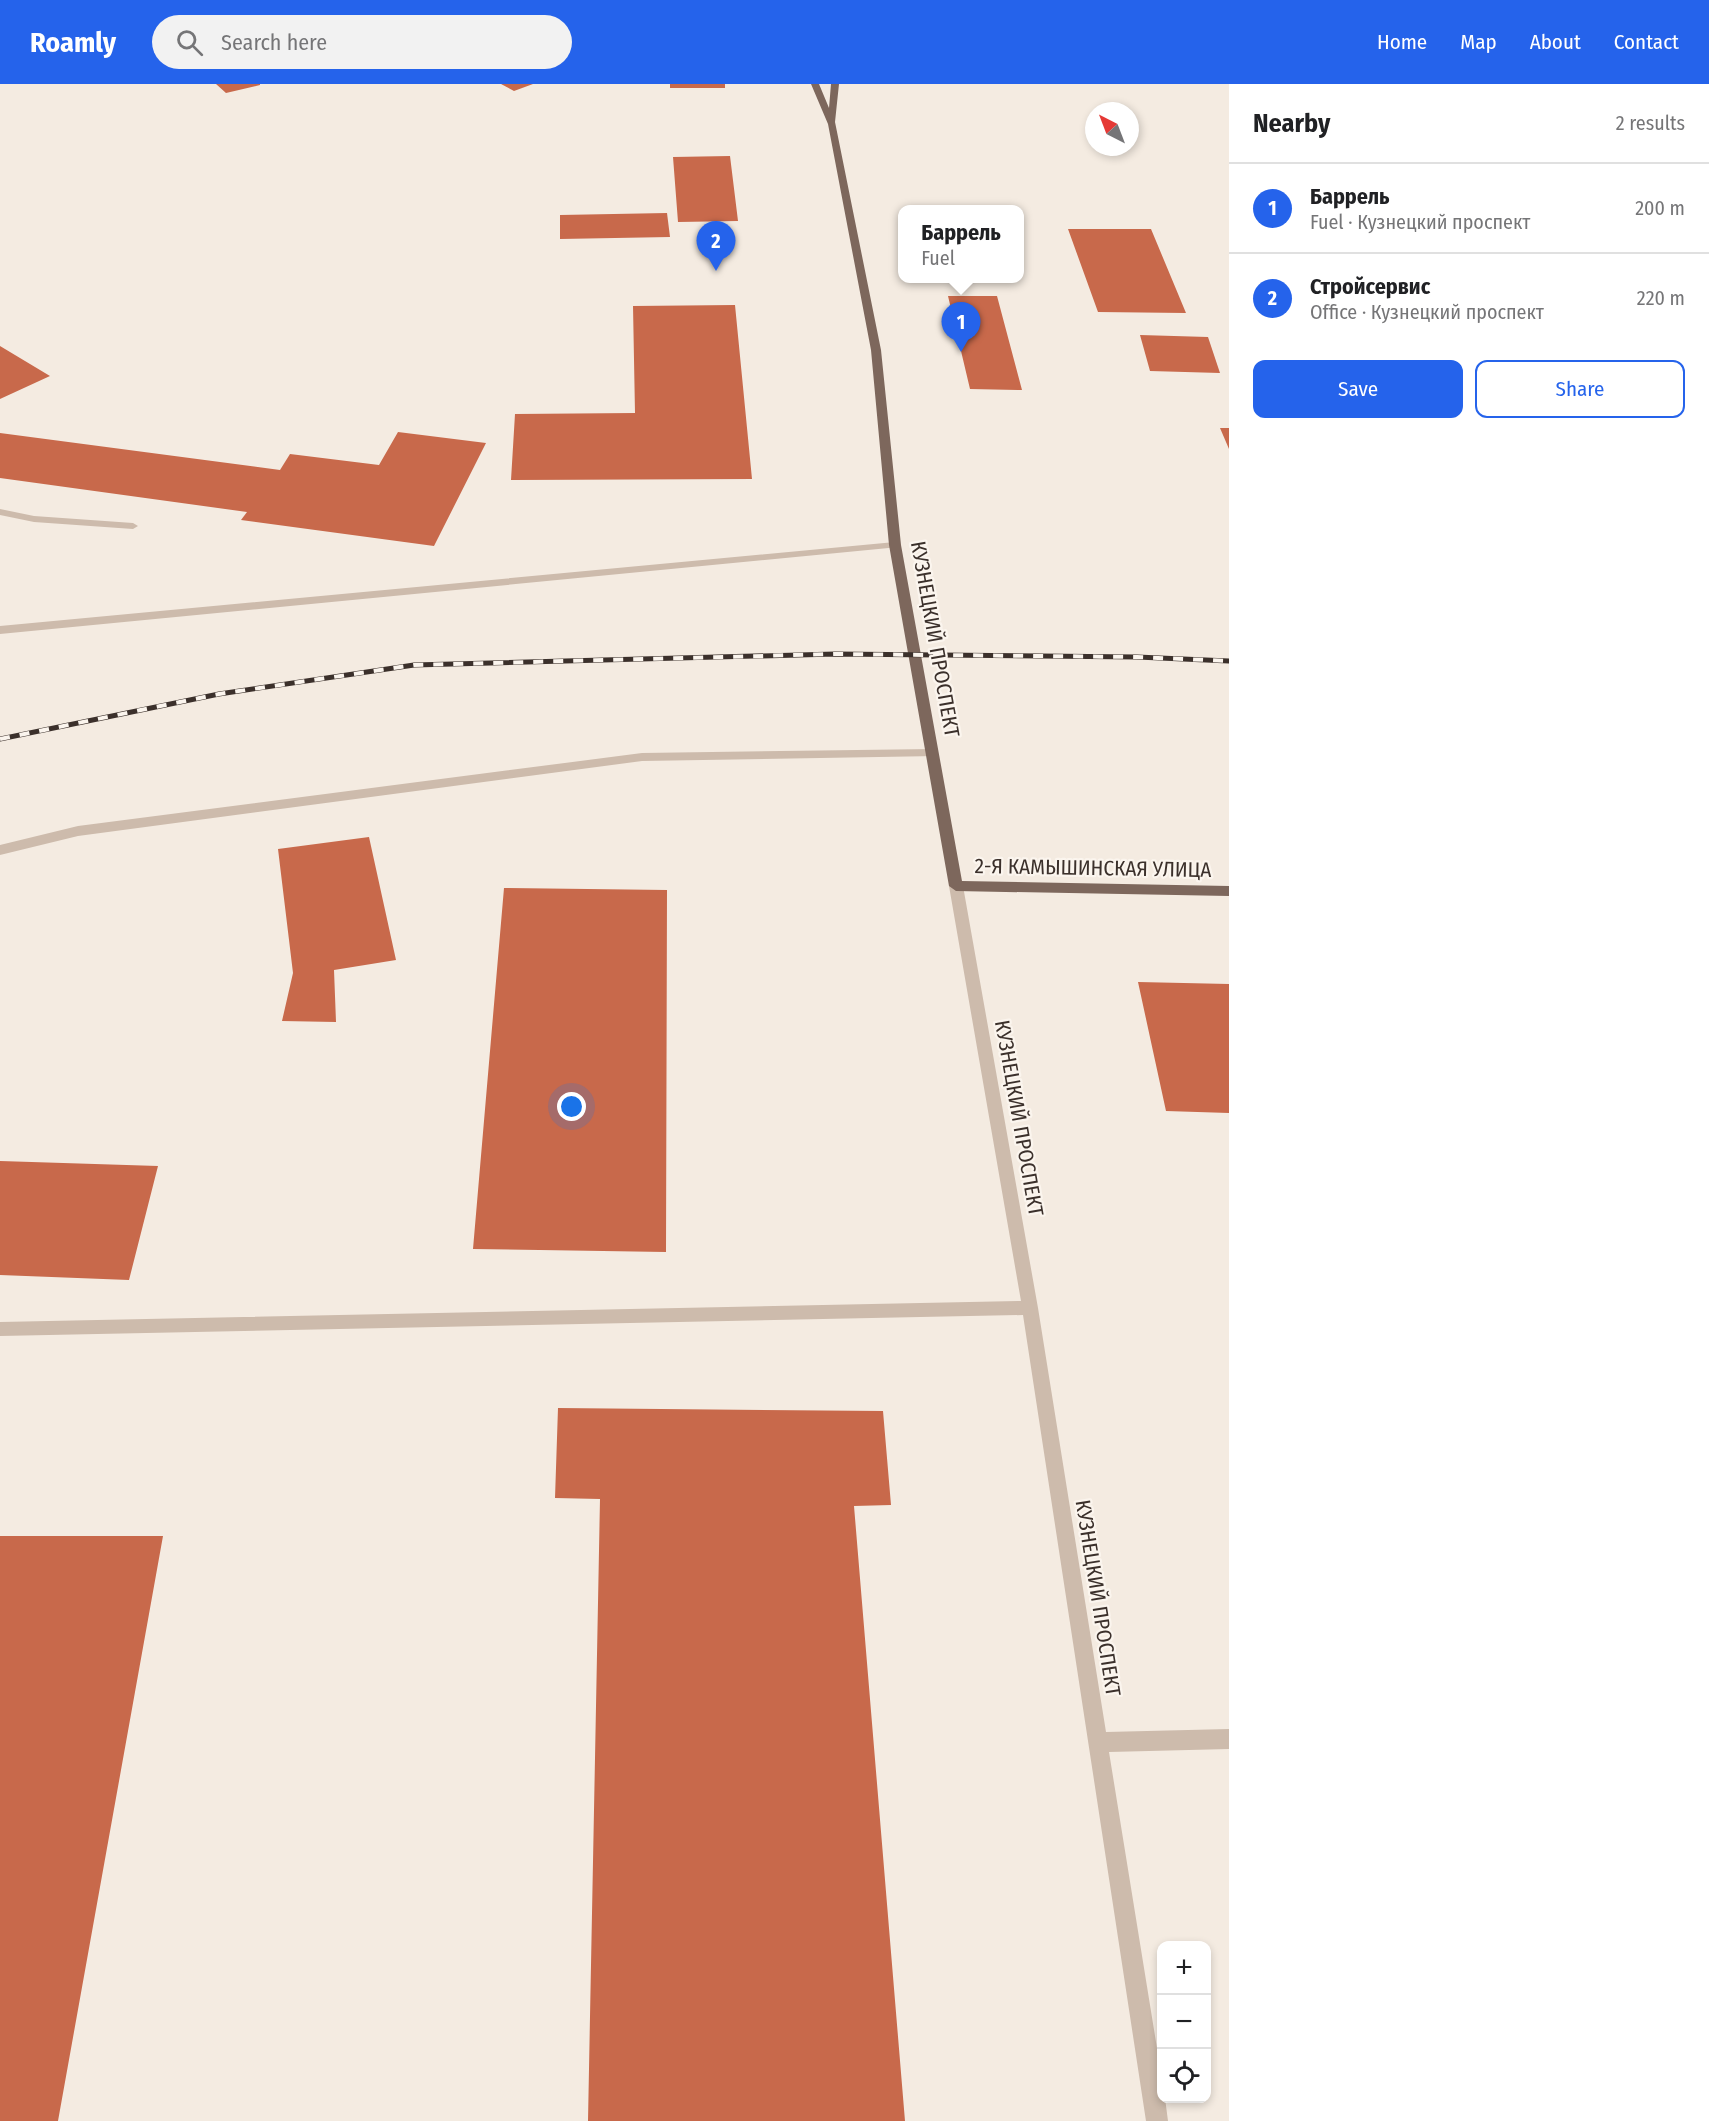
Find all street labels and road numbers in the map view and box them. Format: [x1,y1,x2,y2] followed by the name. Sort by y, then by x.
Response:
[905,539,965,739] street label: КУЗНЕЦКИЙ ПРОСПЕКТ
[974,853,1212,883] street label: 2-Я КАМЫШИНСКАЯ УЛИЦА
[989,1018,1049,1218] street label: КУЗНЕЦКИЙ ПРОСПЕКТ
[1070,1498,1126,1698] street label: КУЗНЕЦКИЙ ПРОСПЕКТ

